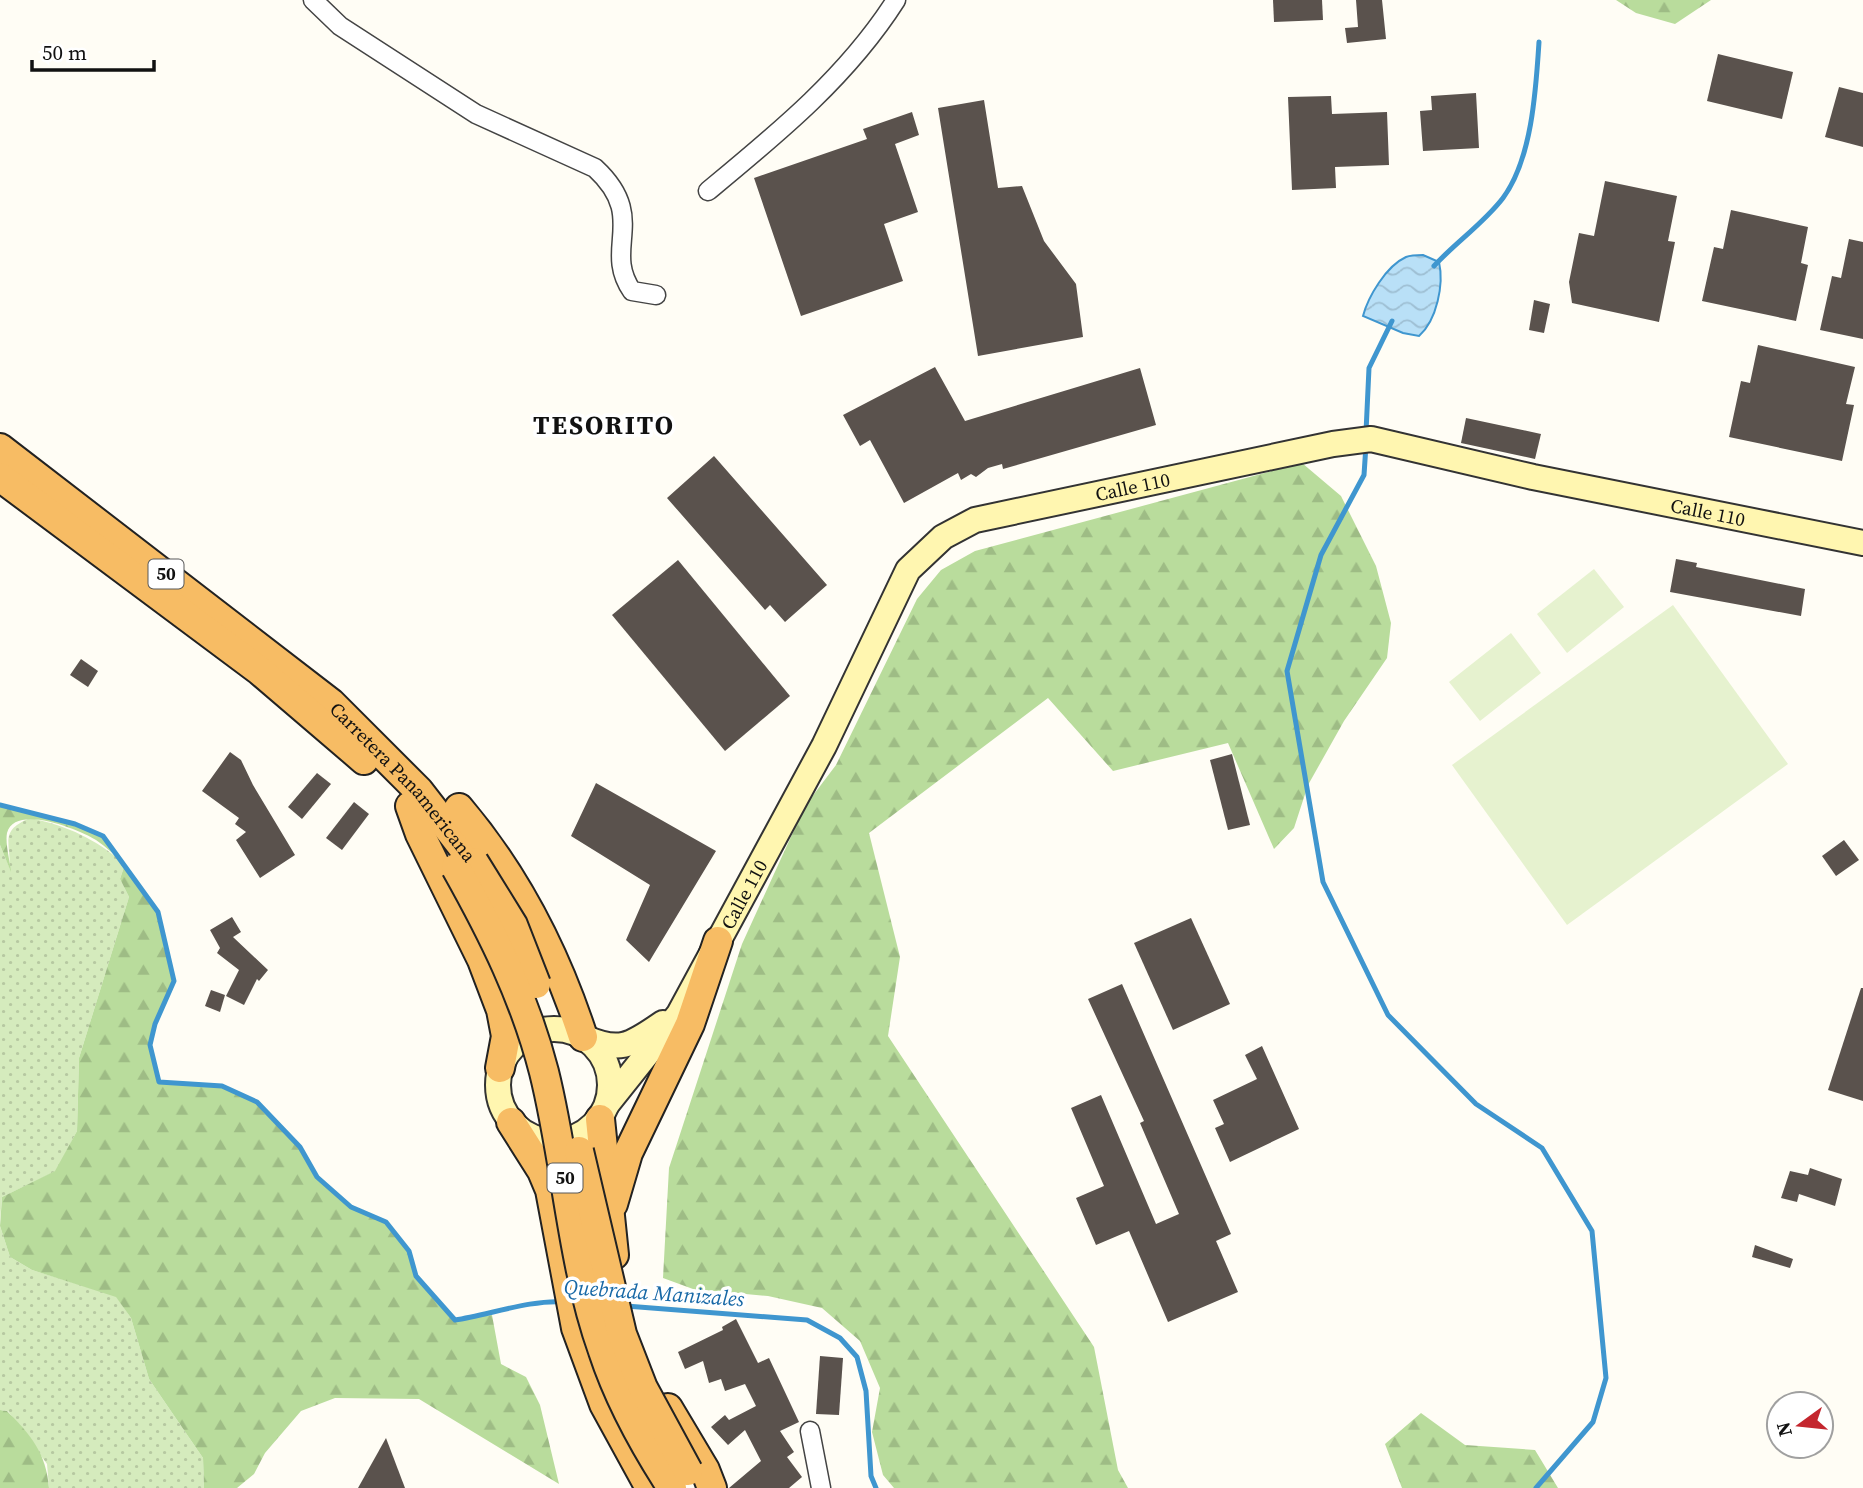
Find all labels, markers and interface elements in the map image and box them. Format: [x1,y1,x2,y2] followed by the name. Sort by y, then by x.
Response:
[32,28,154,72] scale bar
[42,38,87,67] text: 50 m
[533,407,675,443] district label: TESORITO
[1093,466,1172,507] street label: Calle 110
[1668,492,1748,532] street label: Calle 110
[148,560,184,588] road number: 50
[324,696,482,868] street label: Carretera Panamericana
[714,855,773,934] street label: Calle 110
[548,1163,582,1192] road number: 50
[563,1272,746,1313] water label: Quebrada Manizales
[1765,1390,1835,1460] north arrow
[1769,1419,1798,1439] text: N

